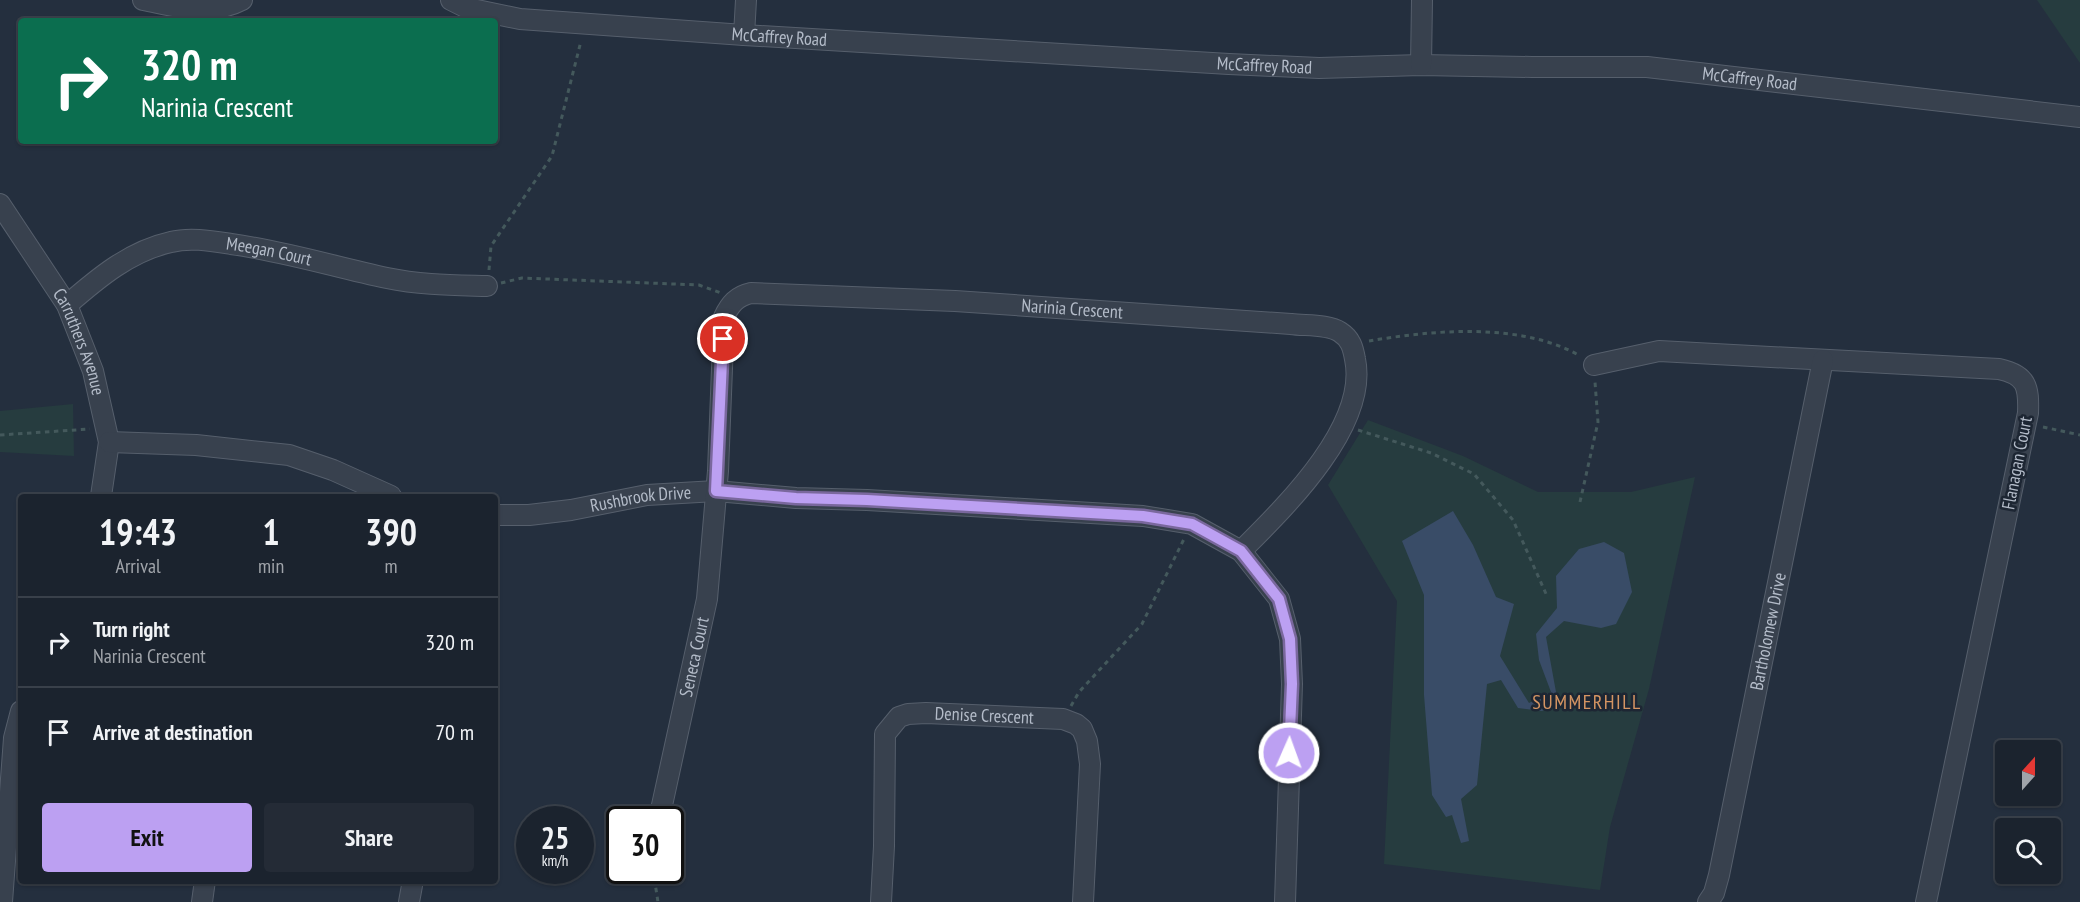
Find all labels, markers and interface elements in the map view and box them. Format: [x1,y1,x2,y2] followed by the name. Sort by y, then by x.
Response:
[731,22,828,51] street label: McCaffrey Road
[141,37,238,92] text: 320 m
[42,42,120,120] icon: right
[1216,51,1313,79] street label: McCaffrey Road
[1701,61,1798,95] street label: McCaffrey Road
[141,90,293,124] text: Narinia Crescent
[225,231,314,271] street label: Meegan Court
[48,284,110,397] street label: Carruthers Avenue
[1021,294,1124,323] street label: Narinia Crescent
[697,313,748,364] pin
[706,322,739,355] icon: arrive
[1996,414,2037,511] street label: Flanagan Court
[588,480,692,517] street label: Rushbrook Drive
[99,508,177,555] text: 19:43
[262,508,280,555] text: 1
[365,508,417,555] text: 390
[115,553,161,579] text: Arrival
[258,553,284,579] text: min
[385,553,398,579] text: m
[1745,570,1791,692] street label: Bartholomew Drive
[674,614,714,699] street label: Seneca Court
[93,615,170,643] text: Turn right
[42,626,75,659] icon: right
[425,628,474,656] text: 320 m
[93,643,206,669] text: Narinia Crescent
[1532,689,1642,715] district label: SUMMERHILL
[934,701,1034,729] street label: Denise Crescent
[42,716,75,749] icon: arrive
[93,718,253,746] text: Arrive at destination
[435,718,474,746] text: 70 m
[1257,721,1321,785] position arrow
[1995,740,2061,806] north arrow
[1995,740,2061,884] map controls
[42,803,252,872] button: Exit
[264,803,474,872] button: Share
[606,806,684,884] speed limit sign: 30
[541,818,569,857] text: 25
[1995,818,2061,884] button: search
[542,851,568,870] text: km/h

